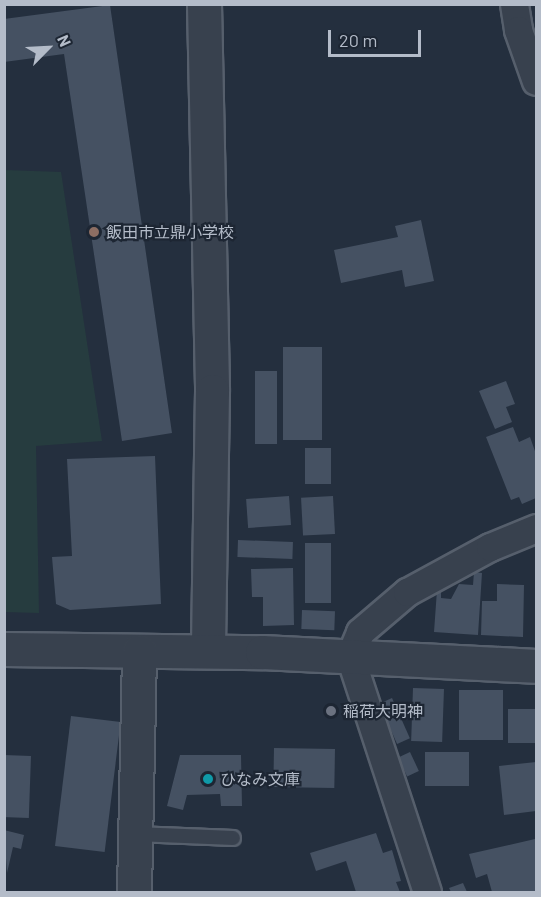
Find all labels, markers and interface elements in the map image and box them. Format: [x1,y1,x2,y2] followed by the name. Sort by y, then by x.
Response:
[18,18,78,78] north arrow
[331,18,424,56] scale bar
[339,29,377,51] text: 20 m
[54,32,76,49] text: N
[106,222,234,242] place label: 飯田市立鼎小学校
[87,225,101,239] marker: 飯田市立鼎小学校
[343,701,423,721] place label: 稲荷大明神
[324,704,338,718] marker: 稲荷大明神
[220,769,300,789] place label: ひなみ文庫
[201,772,215,786] marker: ひなみ文庫

